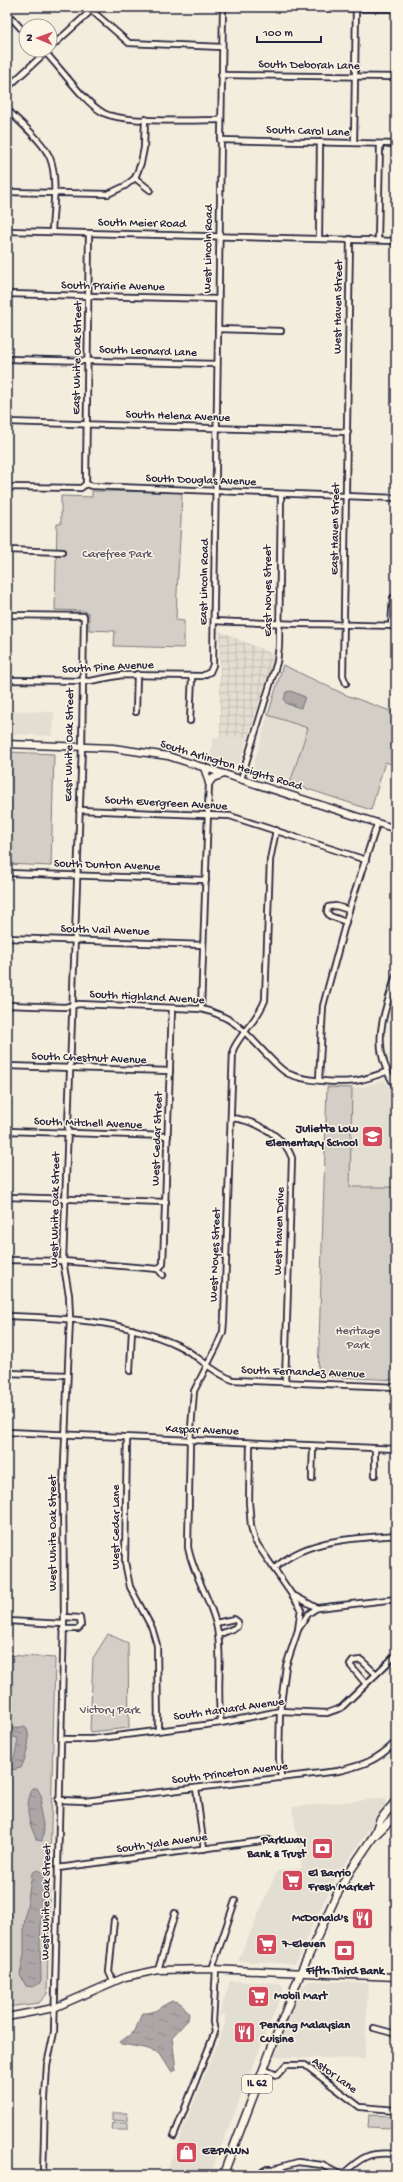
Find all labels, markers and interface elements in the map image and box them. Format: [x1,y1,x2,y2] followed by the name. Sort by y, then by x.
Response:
[18,18,58,58] north arrow
[257,18,321,44] scale bar
[262,27,293,41] text: 100 m
[24,34,36,42] text: N
[258,58,361,74] street label: South Deborah Lane
[266,124,351,140] street label: South Carol Lane
[201,203,217,294] street label: West Lincoln Road
[98,216,187,232] street label: South Meier Road
[331,259,347,354] street label: West Haven Street
[61,279,166,295] street label: South Prairie Avenue
[70,300,86,415] street label: East White Oak Street
[99,343,198,361] street label: South Leonard Lane
[125,408,231,426] street label: South Helena Avenue
[145,472,257,490] street label: South Douglas Avenue
[328,482,344,575] street label: East Haven Street
[197,538,213,625] street label: East Lincoln Road
[262,544,276,637] street label: East Noyes Street
[82,548,153,562] park label: Carefree Park
[62,659,155,677] street label: South Pine Avenue
[62,687,78,802] street label: East White Oak Street
[158,738,305,795] street label: South Arlington Heights Road
[104,794,229,814] street label: South Evergreen Avenue
[54,857,161,875] street label: South Dunton Avenue
[60,922,151,940] street label: South Vail Avenue
[89,988,206,1008] street label: South Highland Avenue
[31,1050,148,1068] street label: South Chestnut Avenue
[149,1091,167,1186] street label: West Cedar Street
[34,1115,143,1133] street label: South Mitchell Avenue
[265,1123,359,1151] place label: Juliette Low Elementary School
[360,1124,386,1150] school or university icon: Juliette Low Elementary School
[48,1151,64,1268] street label: West White Oak Street
[271,1186,289,1275] street label: West Haven Drive
[207,1207,225,1302] street label: West Noyes Street
[336,1325,381,1353] park label: Heritage Park
[241,1364,366,1382] street label: South Fernandez Avenue
[165,1423,240,1439] street label: Kaspar Avenue
[47,1474,61,1591] street label: West White Oak Street
[110,1484,124,1569] street label: West Cedar Lane
[173,1695,286,1725] street label: South Harvard Avenue
[79,1704,142,1718] park label: Victory Park
[171,1760,290,1788] street label: South Princeton Avenue
[116,1831,209,1857] street label: South Yale Avenue
[246,1834,307,1862] place label: Parkway Bank & Trust
[309,1835,335,1861] bank icon: Parkway Bank & Trust
[39,1843,55,1960] street label: West White Oak Street
[307,1867,375,1895] place label: El Barrio Fresh Market
[280,1868,306,1894] supermarket icon: El Barrio Fresh Market
[350,1906,376,1932] restaurant icon: McDonald's
[292,1912,349,1926] place label: McDonald's
[254,1932,280,1958] supermarket icon: 7-Eleven
[281,1938,326,1952] place label: 7-Eleven
[332,1938,358,1964] bank icon: Fifth Third Bank
[305,1965,386,1979] place label: Fifth Third Bank
[246,1984,272,2010] supermarket icon: Mobil Mart
[274,1990,328,2004] place label: Mobil Mart
[259,2019,350,2047] place label: Penang Malaysian Cuisine
[232,2020,258,2046] restaurant icon: Penang Malaysian Cuisine
[309,2055,360,2098] street label: Astor Lane
[242,2075,272,2093] road number: IL 62
[174,2139,200,2165] shop icon: EZPAWN
[201,2145,249,2159] place label: EZPAWN

